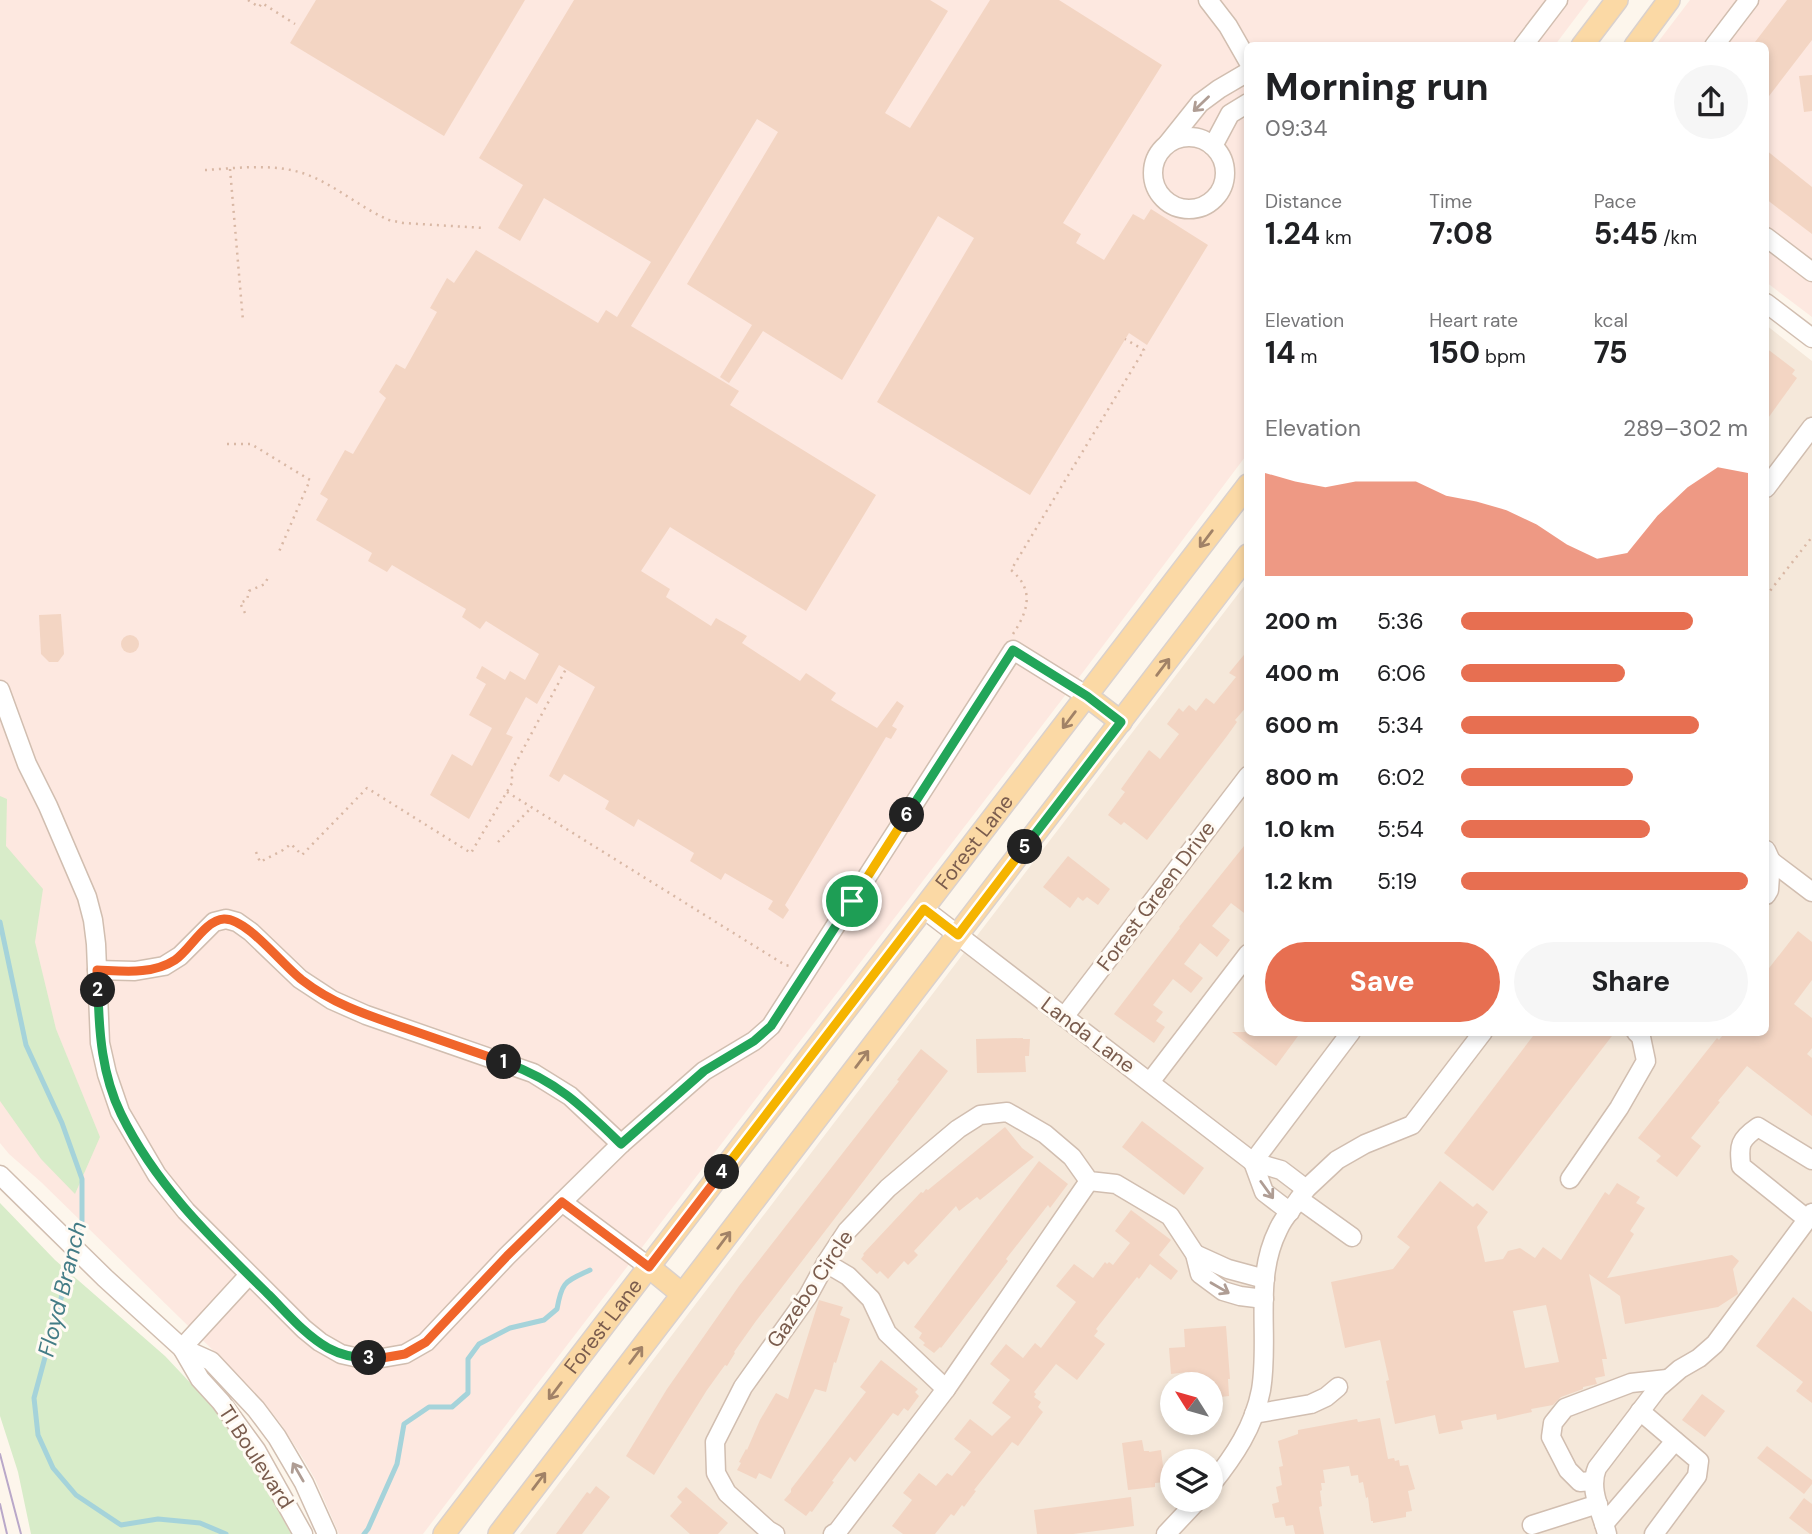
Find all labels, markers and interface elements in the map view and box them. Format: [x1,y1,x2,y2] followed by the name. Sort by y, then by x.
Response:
[1265,62,1489,112] text: Morning run
[1674,65,1748,139] button: share
[1192,95,1210,112] one-way arrow
[1265,113,1327,143] text: 09:34
[1265,189,1342,214] text: Distance
[1429,189,1472,214] text: Time
[1594,189,1636,214] text: Pace
[1265,214,1320,253] text: 1.24
[1429,214,1493,253] text: 7:08
[1594,214,1658,253] text: 5:45
[1320,225,1352,250] text: km
[1658,225,1697,250] text: /km
[1265,308,1344,333] text: Elevation
[1429,308,1518,333] text: Heart rate
[1594,308,1628,333] text: kcal
[1265,333,1295,372] text: 14
[1429,333,1480,372] text: 150
[1594,333,1628,372] text: 75
[1295,344,1317,369] text: m
[1480,344,1526,369] text: bpm
[1265,413,1361,443] text: Elevation
[1623,413,1748,443] text: 289–302 m
[1199,529,1214,548] one-way arrow
[1265,606,1338,636] text: 200 m
[1377,606,1424,636] text: 5:36
[1265,658,1339,688] text: 400 m
[1377,658,1426,688] text: 6:06
[1155,659,1170,677] one-way arrow
[1061,710,1076,729] one-way arrow
[1265,710,1339,740] text: 600 m
[1377,710,1423,740] text: 5:34
[1265,762,1339,792] text: 800 m
[1377,762,1425,792] text: 6:02
[929,788,1020,895] street label: Forest Lane
[890,798,925,832] pin: 6
[900,802,913,827] text: 6
[1265,814,1335,844] text: 1.0 km
[1377,814,1424,844] text: 5:54
[1090,815,1222,977] street label: Forest Green Drive
[1007,830,1042,864] pin: 5
[1019,834,1030,859] text: 5
[1265,866,1333,896] text: 1.2 km
[1377,866,1417,896] text: 5:19
[822,871,882,931] pin
[833,882,871,920] icon: arrive
[1265,942,1500,1022] button: Save
[1514,942,1748,1022] button: Share
[80,972,116,1007] pin: 2
[92,977,103,1002] text: 2
[1035,990,1141,1080] street label: Landa Lane
[486,1044,522,1080] pin: 1
[500,1049,507,1074] text: 1
[855,1051,870,1069] one-way arrow
[704,1154,740,1190] pin: 4
[715,1159,728,1184] text: 4
[1259,1181,1274,1200] one-way arrow
[31,1218,93,1360] water label: Floyd Branch
[760,1225,860,1353] street label: Gazebo Circle
[716,1231,731,1250] one-way arrow
[558,1273,649,1379] street label: Forest Lane
[1210,1281,1230,1295] one-way arrow
[352,1340,386,1376] pin: 3
[363,1345,374,1370] text: 3
[628,1346,643,1365] one-way arrow
[1160,1372,1223,1435] north arrow
[1160,1372,1223,1512] map controls
[547,1381,562,1399] one-way arrow
[212,1400,300,1514] street label: TI Boulevard
[1160,1449,1223,1512] button: layers
[291,1463,305,1483] one-way arrow
[531,1472,546,1491] one-way arrow

